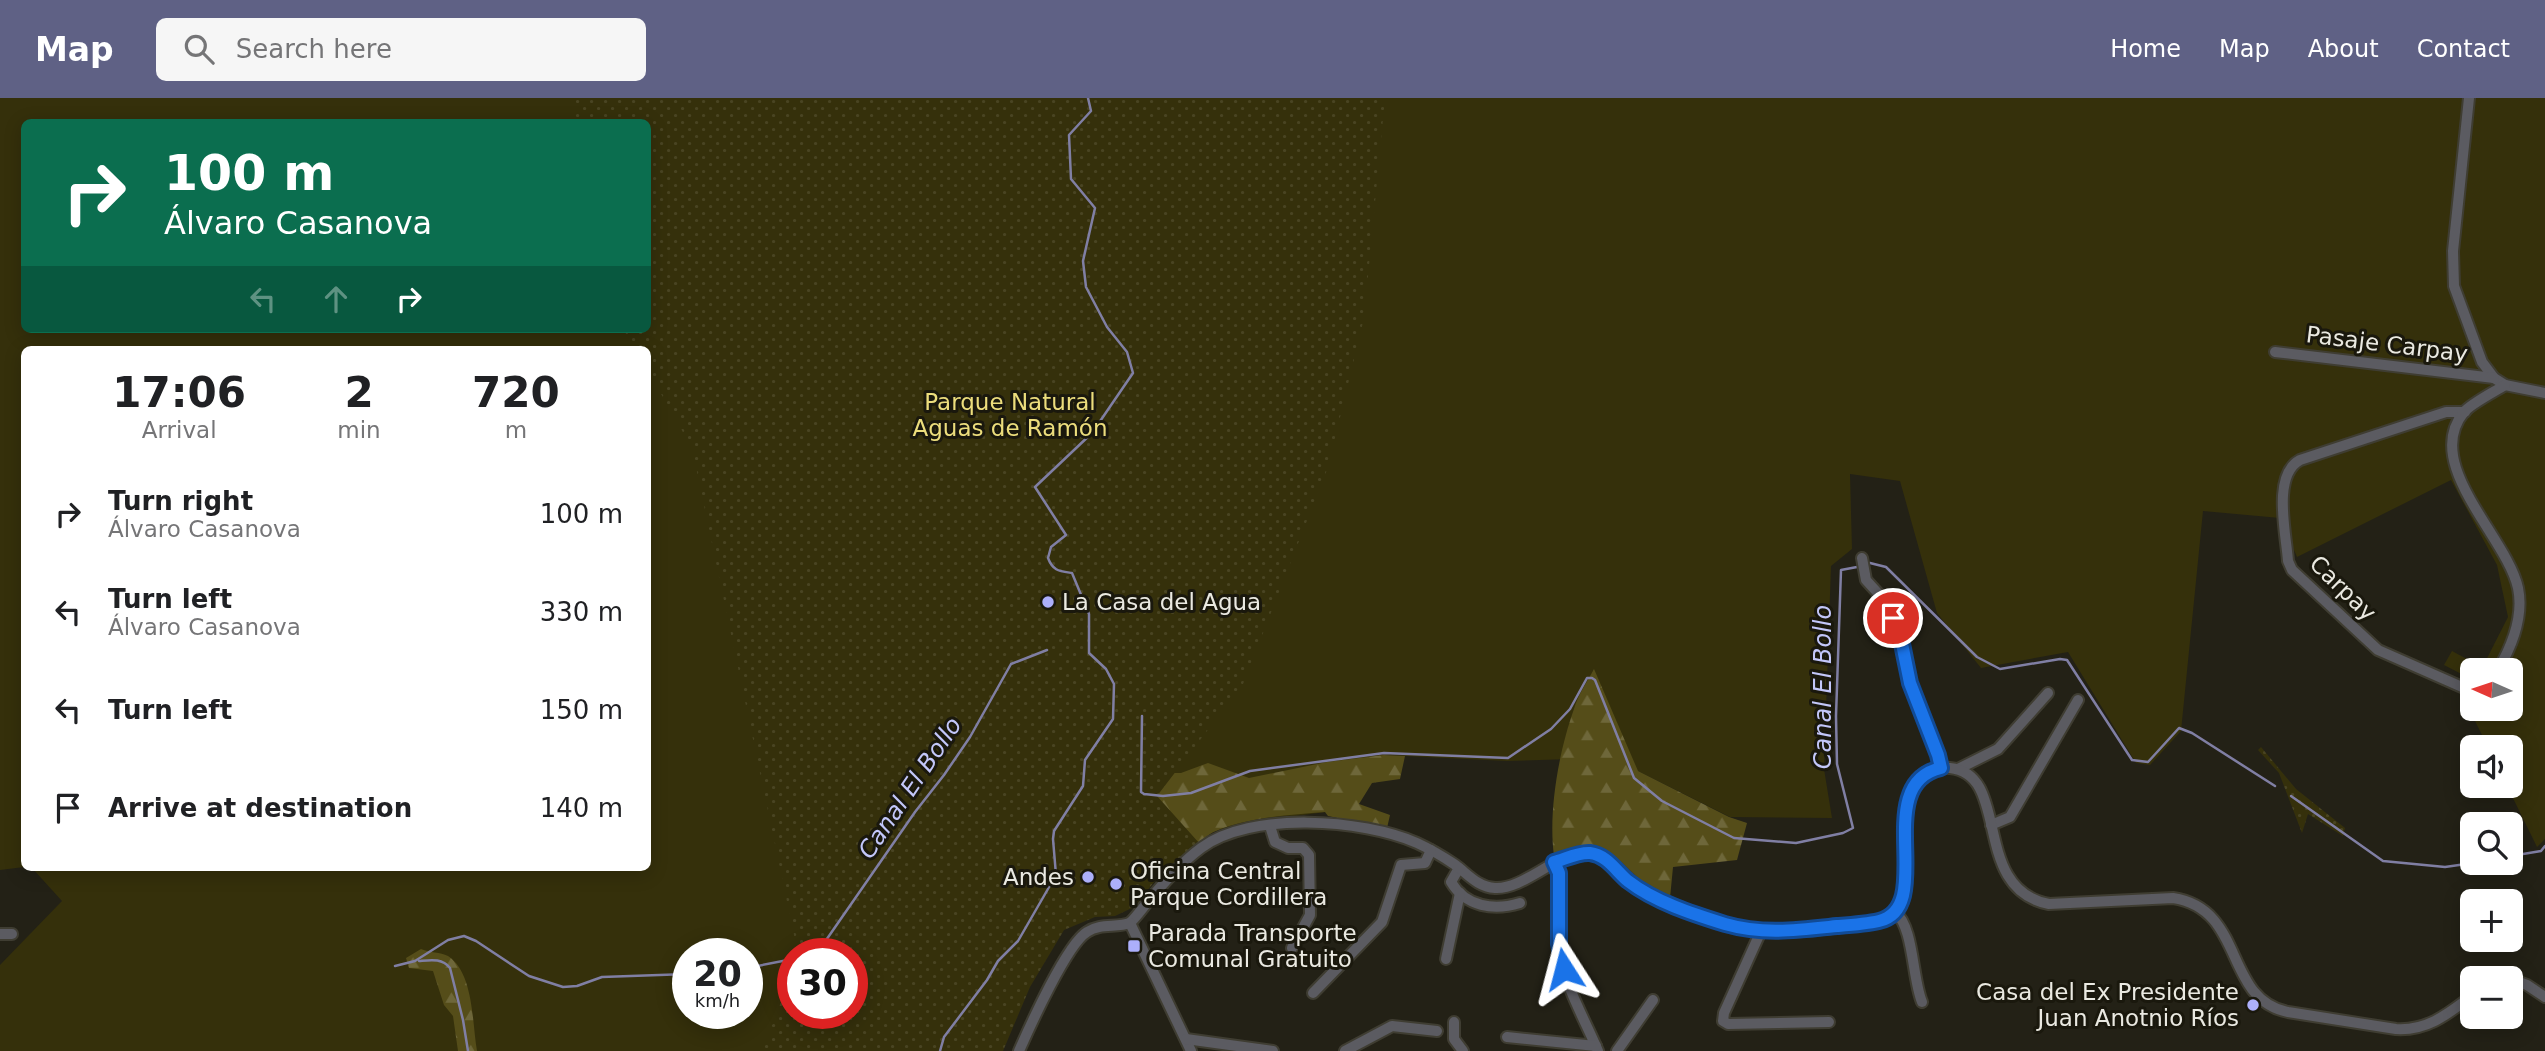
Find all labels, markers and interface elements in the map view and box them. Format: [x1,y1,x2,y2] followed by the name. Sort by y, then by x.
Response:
[156,18,646,81] search box
[35,30,114,69] text: Map
[180,30,218,68] icon: search
[236,34,392,64] text: Search here
[2110,35,2181,63] text: Home
[2219,35,2270,63] text: Map
[2308,35,2379,63] text: About
[2417,35,2510,63] text: Contact
[164,145,334,202] text: 100 m
[49,147,140,238] icon: right
[164,204,432,242] text: Álvaro Casanova
[244,280,282,318] icon: left
[317,280,355,318] icon: ahead
[390,280,428,318] icon: right
[2305,321,2469,367] street label: Pasaje Carpay
[112,368,246,417] text: 17:06
[344,368,374,417] text: 2
[472,368,560,417] text: 720
[913,389,1107,441] park label: Parque Natural Aguas de Ramón
[142,417,217,443] text: Arrival
[337,417,381,443] text: min
[505,417,527,443] text: m
[108,486,253,516] text: Turn right
[49,495,87,533] icon: right
[540,499,623,529] text: 100 m
[108,516,301,542] text: Álvaro Casanova
[2305,550,2381,626] street label: Carpay
[108,584,232,614] text: Turn left
[1863,588,1923,648] pin
[1062,589,1261,615] place label: La Casa del Agua
[49,593,87,631] icon: left
[1040,594,1056,610] marker: La Casa del Agua
[540,597,623,627] text: 330 m
[1874,599,1912,637] icon: arrive
[1809,605,1837,769] water label: Canal El Bollo
[108,614,301,640] text: Álvaro Casanova
[2460,658,2524,721] north arrow
[2460,658,2523,1029] map controls
[49,691,87,729] icon: left
[108,695,232,725] text: Turn left
[540,695,623,725] text: 150 m
[852,712,968,864] water label: Canal El Bollo
[2460,735,2523,798] button: sound
[49,789,87,827] icon: arrive
[108,793,412,823] text: Arrive at destination
[540,793,623,823] text: 140 m
[2460,812,2523,875] button: search
[1130,858,1327,910] place label: Oficina Central Parque Cordillera
[1003,864,1074,890] place label: Andes
[1080,869,1096,885] marker: Andes
[1108,876,1124,892] marker: Oficina Central Parque Cordillera
[2460,889,2523,952] button: +
[1148,920,1357,972] place label: Parada Transporte Comunal Gratuito
[1527,932,1601,1006] position arrow
[777,938,868,1029] speed limit sign: 30
[1126,938,1142,954] marker: Parada Transporte Comunal Gratuito
[693,954,742,994] text: 20
[2460,966,2523,1029] button: −
[1976,979,2239,1031] place label: Casa del Ex Presidente Juan Anotnio Ríos
[695,990,740,1011] text: km/h
[2245,997,2261,1013] marker: Casa del Ex Presidente Juan Anotnio Ríos

